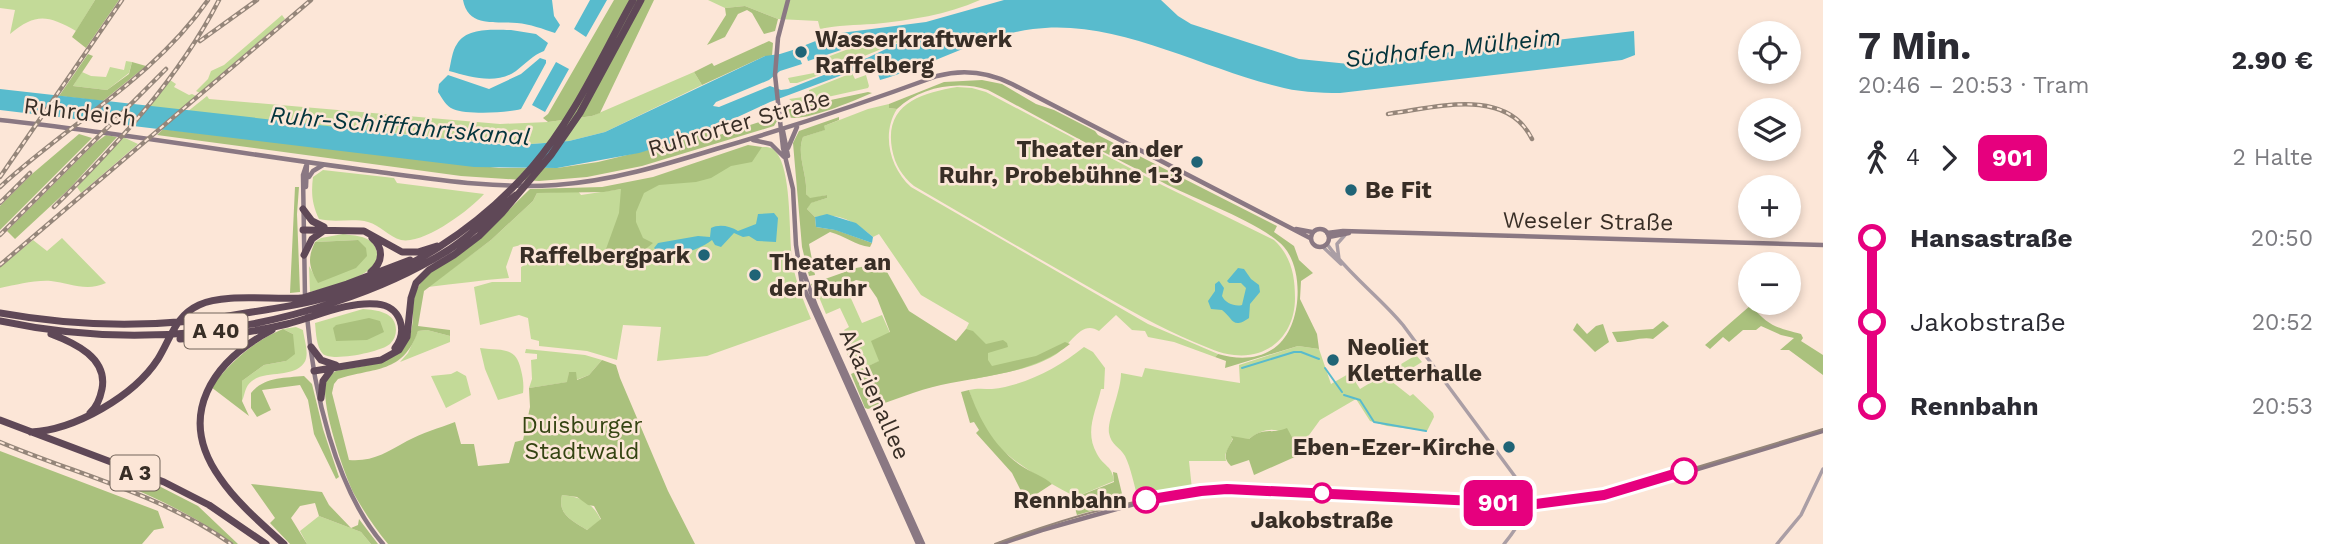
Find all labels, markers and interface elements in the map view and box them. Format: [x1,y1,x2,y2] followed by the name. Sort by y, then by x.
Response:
[1738,21,1801,315] map controls
[1738,21,1801,84] button: locate
[1344,23,1562,73] water label: Südhafen Mülheim
[1858,24,1971,68] text: 7 Min.
[815,26,1013,79] place label: Wasserkraftwerk Raffelberg
[793,44,809,60] marker: Wasserkraftwerk Raffelberg
[2232,45,2313,75] text: 2.90 €
[1858,72,2089,99] text: 20:46 – 20:53 · Tram
[645,85,833,162] street label: Ruhrorter Straße
[22,92,138,133] street label: Ruhrdeich
[1738,98,1801,161] button: layers
[269,101,531,151] water label: Ruhr-Schifffahrtskanal
[939,136,1183,189] place label: Theater an der Ruhr, Probebühne 1-3
[1858,139,1896,177] icon: walk
[1930,139,1968,177] icon: forward
[1906,144,1920,171] text: 4
[1992,144,2033,172] text: 901
[2233,144,2313,171] text: 2 Halte
[1189,154,1205,170] marker: Theater an der Ruhr, Probebühne 1-3
[1738,175,1801,238] button: +
[1365,177,1431,204] place label: Be Fit
[1343,182,1359,198] marker: Be Fit
[1502,207,1674,236] street label: Weseler Straße
[1910,223,2072,253] text: Hansastraße
[2251,225,2313,252] text: 20:50
[519,242,691,269] place label: Raffelbergpark
[696,247,712,263] marker: Raffelbergpark
[769,249,891,302] place label: Theater an der Ruhr
[1738,252,1801,315] button: −
[747,267,763,283] marker: Theater an der Ruhr
[1910,307,2066,337] text: Jakobstraße
[2252,309,2313,336] text: 20:52
[184,314,248,348] road number: A 40
[834,325,915,464] street label: Akazienallee
[1347,334,1482,387] place label: Neoliet Kletterhalle
[1325,352,1341,368] marker: Neoliet Kletterhalle
[1910,391,2039,421] text: Rennbahn
[2252,393,2313,420] text: 20:53
[521,412,643,465] park label: Duisburger Stadtwald
[1293,434,1495,461] place label: Eben-Ezer-Kirche
[1501,439,1517,455] marker: Eben-Ezer-Kirche
[110,456,160,490] road number: A 3
[1671,458,1697,484] unlabelled marker
[1458,480,1538,526] line badge: 901
[1312,483,1332,503] marker: Jakobstraße
[1013,487,1127,514] place label: Rennbahn
[1133,487,1159,513] marker: Rennbahn
[1478,489,1518,517] text: 901
[1251,507,1393,534] place label: Jakobstraße

